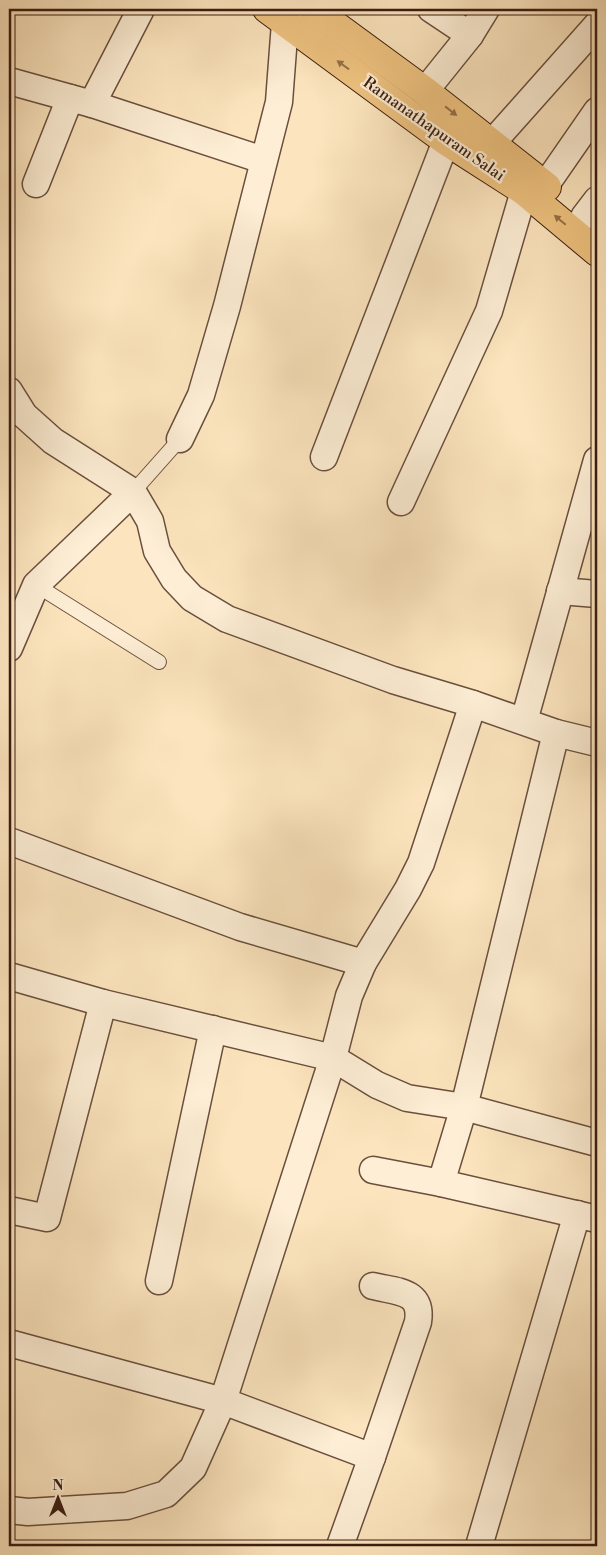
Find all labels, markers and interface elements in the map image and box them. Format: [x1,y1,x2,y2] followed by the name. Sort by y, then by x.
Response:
[336,60,350,70] one-way arrow
[359,72,509,186] street label: Ramanathapuram Salai
[444,106,458,116] one-way arrow
[554,215,567,226] one-way arrow
[32,1472,82,1522] north arrow
[52,1477,64,1495] text: N

